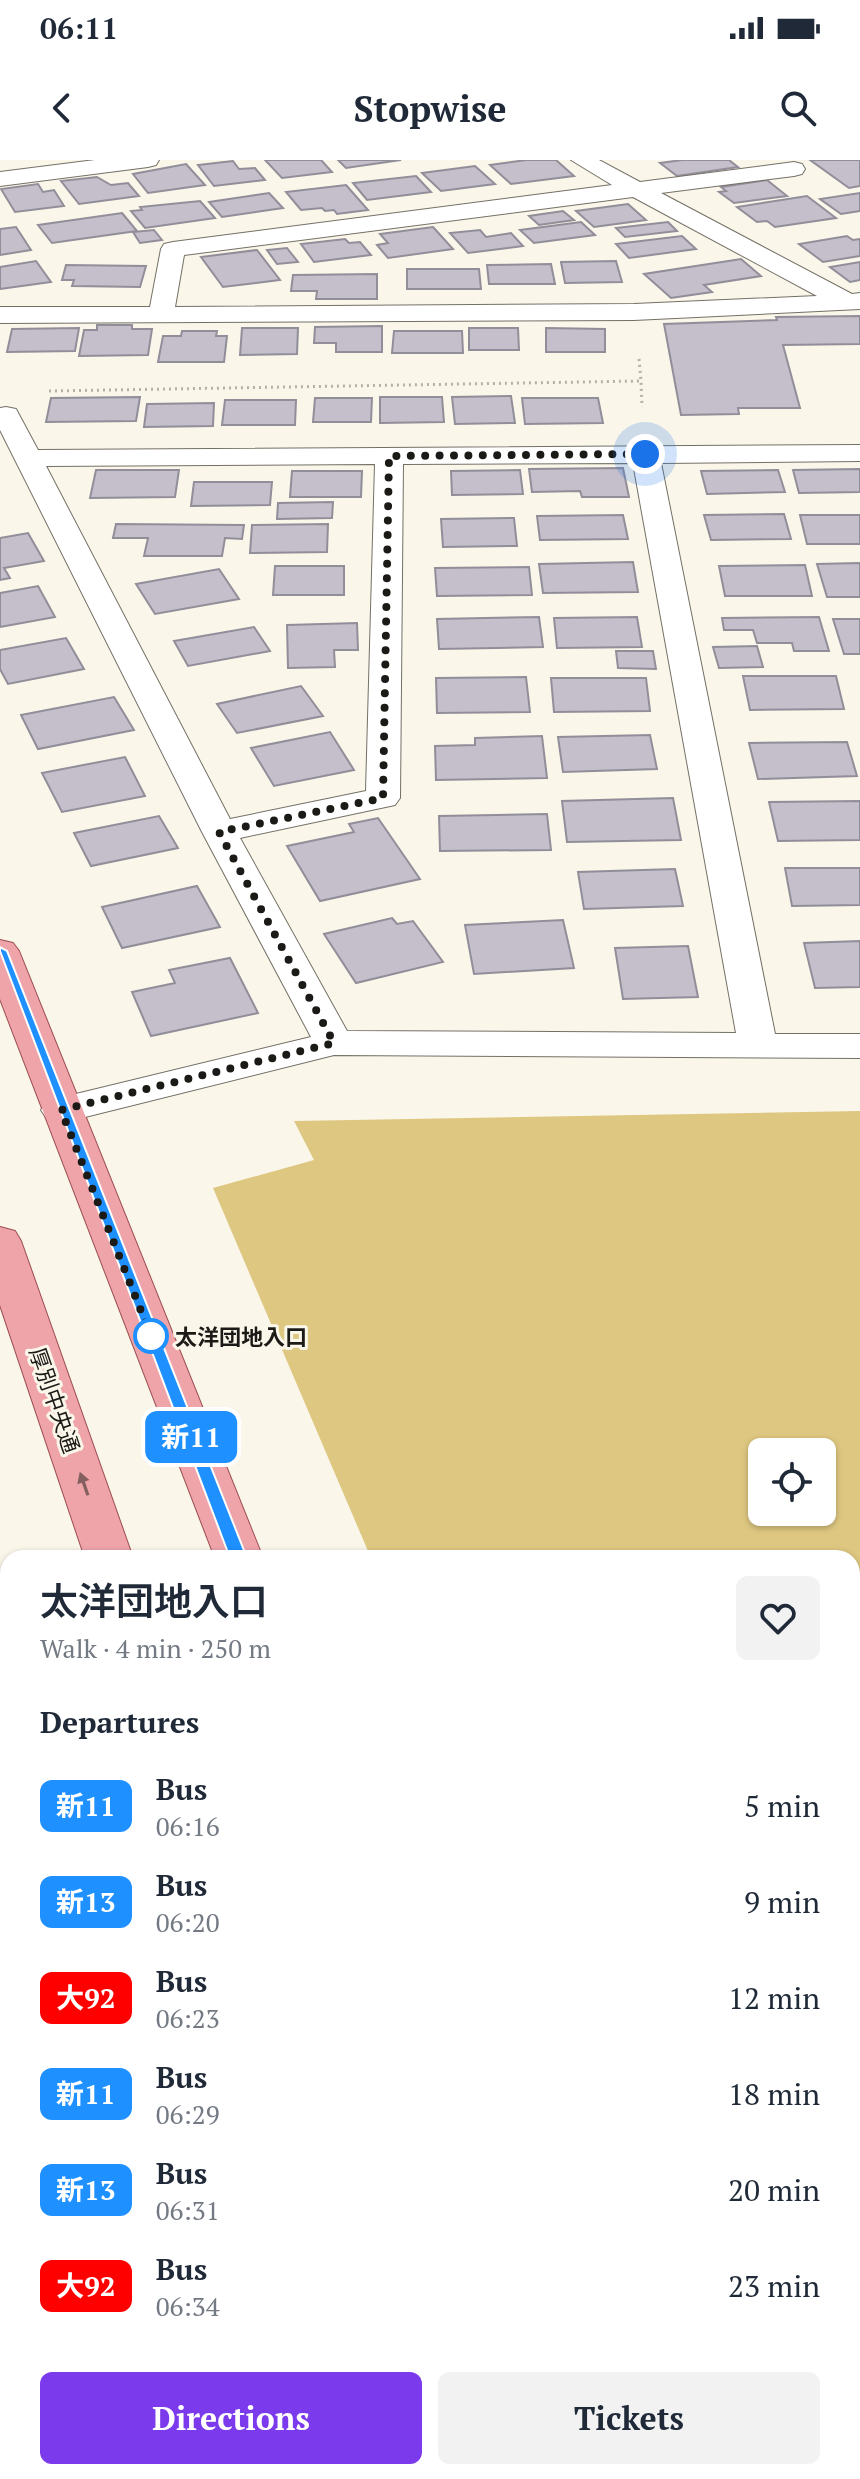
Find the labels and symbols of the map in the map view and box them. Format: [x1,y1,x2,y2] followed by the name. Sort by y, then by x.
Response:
[625,434,665,474] your location
[134,1319,168,1353] marker: 太洋団地入口
[175,1322,307,1351] place label: 太洋団地入口
[23,1343,87,1457] street label: 厚別中央通
[145,1411,237,1463] line badge: 新11
[77,1472,89,1496] one-way arrow

